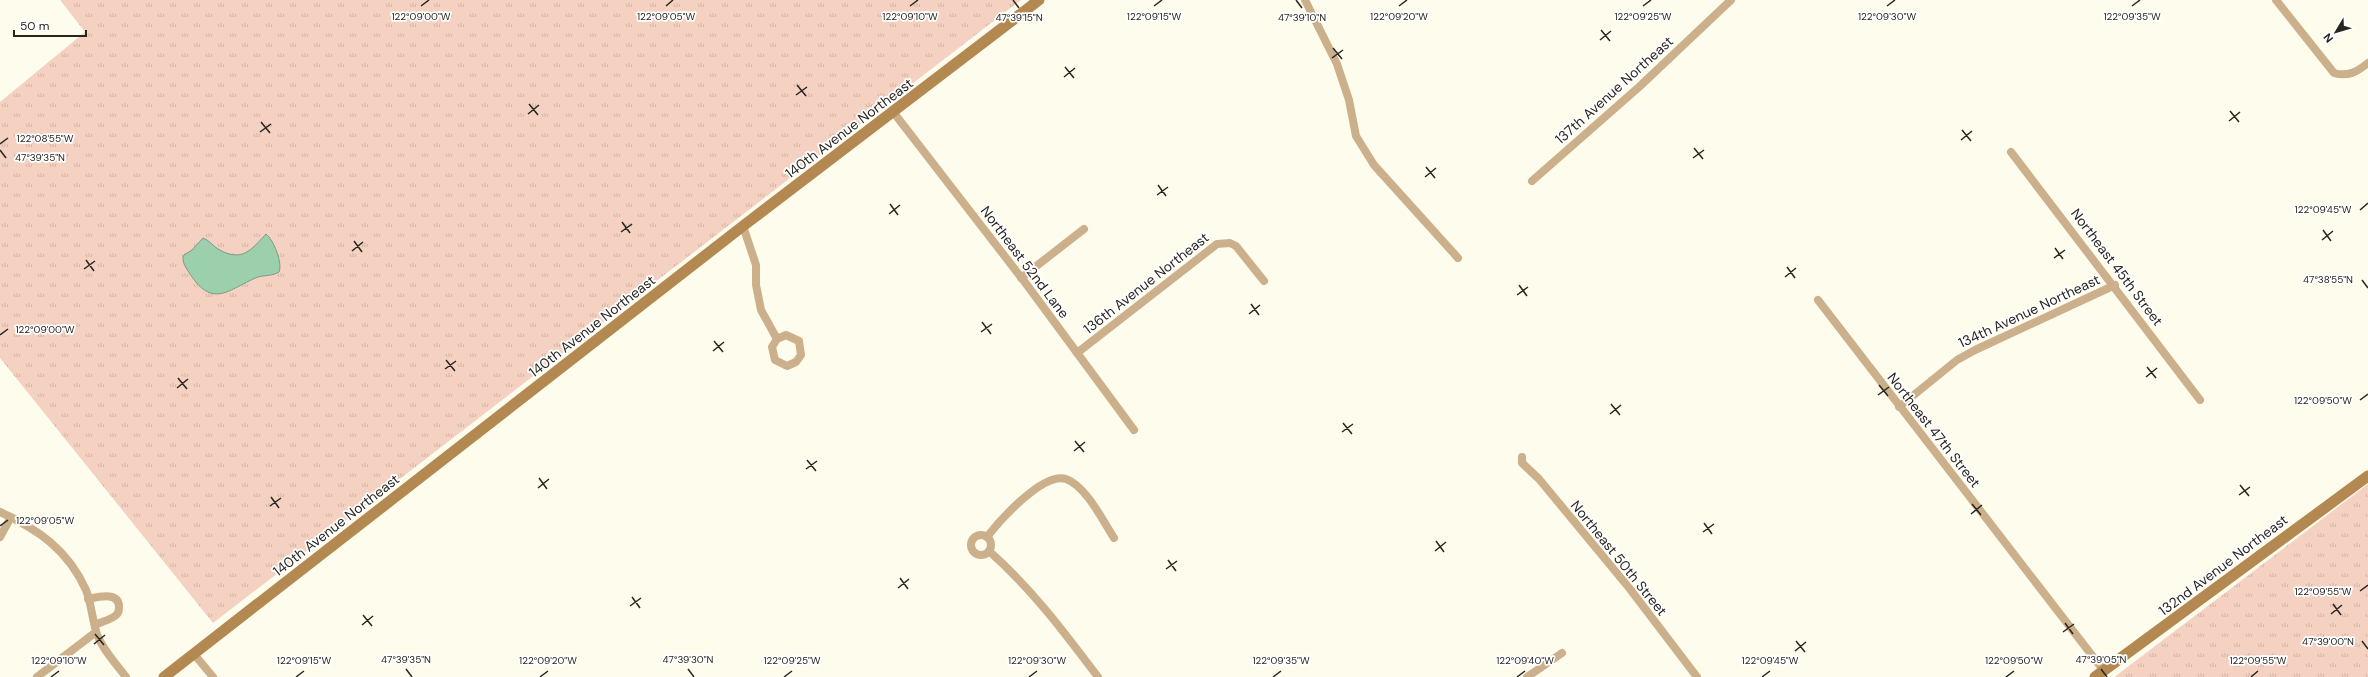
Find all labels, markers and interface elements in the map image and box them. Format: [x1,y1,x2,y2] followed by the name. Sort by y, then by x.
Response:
[391,10,451,23] text: 122°09'00"W
[637,10,695,23] text: 122°09'05"W
[882,10,938,23] text: 122°09'10"W
[1127,10,1182,23] text: 122°09'15"W
[1370,10,1428,23] text: 122°09'20"W
[1614,10,1672,23] text: 122°09'25"W
[1858,10,1916,23] text: 122°09'30"W
[2103,10,2161,23] text: 122°09'35"W
[995,11,1043,24] text: 47°39'15"N
[1278,11,1326,24] text: 47°39'10"N
[14,12,86,38] scale bar
[2316,12,2356,52] north arrow
[20,18,49,34] text: 50 m
[2320,31,2336,46] text: N
[1551,32,1677,148] street label: 137th Avenue Northeast
[781,74,917,182] street label: 140th Avenue Northeast
[17,132,74,145] text: 122°08'55"W
[15,151,65,164] text: 47°39'35"N
[977,202,1073,322] street label: Northeast 52nd Lane
[2295,203,2352,216] text: 122°09'45"W
[2067,205,2167,329] street label: Northeast 45th Street
[1080,228,1212,338] street label: 136th Avenue Northeast
[1955,270,2103,352] street label: 134th Avenue Northeast
[525,271,659,381] street label: 140th Avenue Northeast
[2303,273,2353,286] text: 47°38'55"N
[15,323,75,336] text: 122°09'00"W
[1883,369,1985,491] street label: Northeast 47th Street
[2294,394,2352,407] text: 122°09'50"W
[269,470,403,580] street label: 140th Avenue Northeast
[1567,497,1671,619] street label: Northeast 50th Street
[2155,511,2291,619] street label: 132nd Avenue Northeast
[16,514,74,527] text: 122°09'05"W
[2294,585,2352,598] text: 122°09'55"W
[2302,635,2354,648] text: 47°39'00"N
[381,653,431,666] text: 47°39'35"N
[663,653,714,666] text: 47°39'30"N
[2076,653,2127,666] text: 47°39'05"N
[31,654,87,667] text: 122°09'10"W
[277,654,332,667] text: 122°09'15"W
[519,654,577,667] text: 122°09'20"W
[763,654,821,667] text: 122°09'25"W
[1008,654,1066,667] text: 122°09'30"W
[1252,654,1310,667] text: 122°09'35"W
[1496,654,1554,667] text: 122°09'40"W
[1742,654,1799,667] text: 122°09'45"W
[1985,654,2043,667] text: 122°09'50"W
[2229,654,2287,667] text: 122°09'55"W

